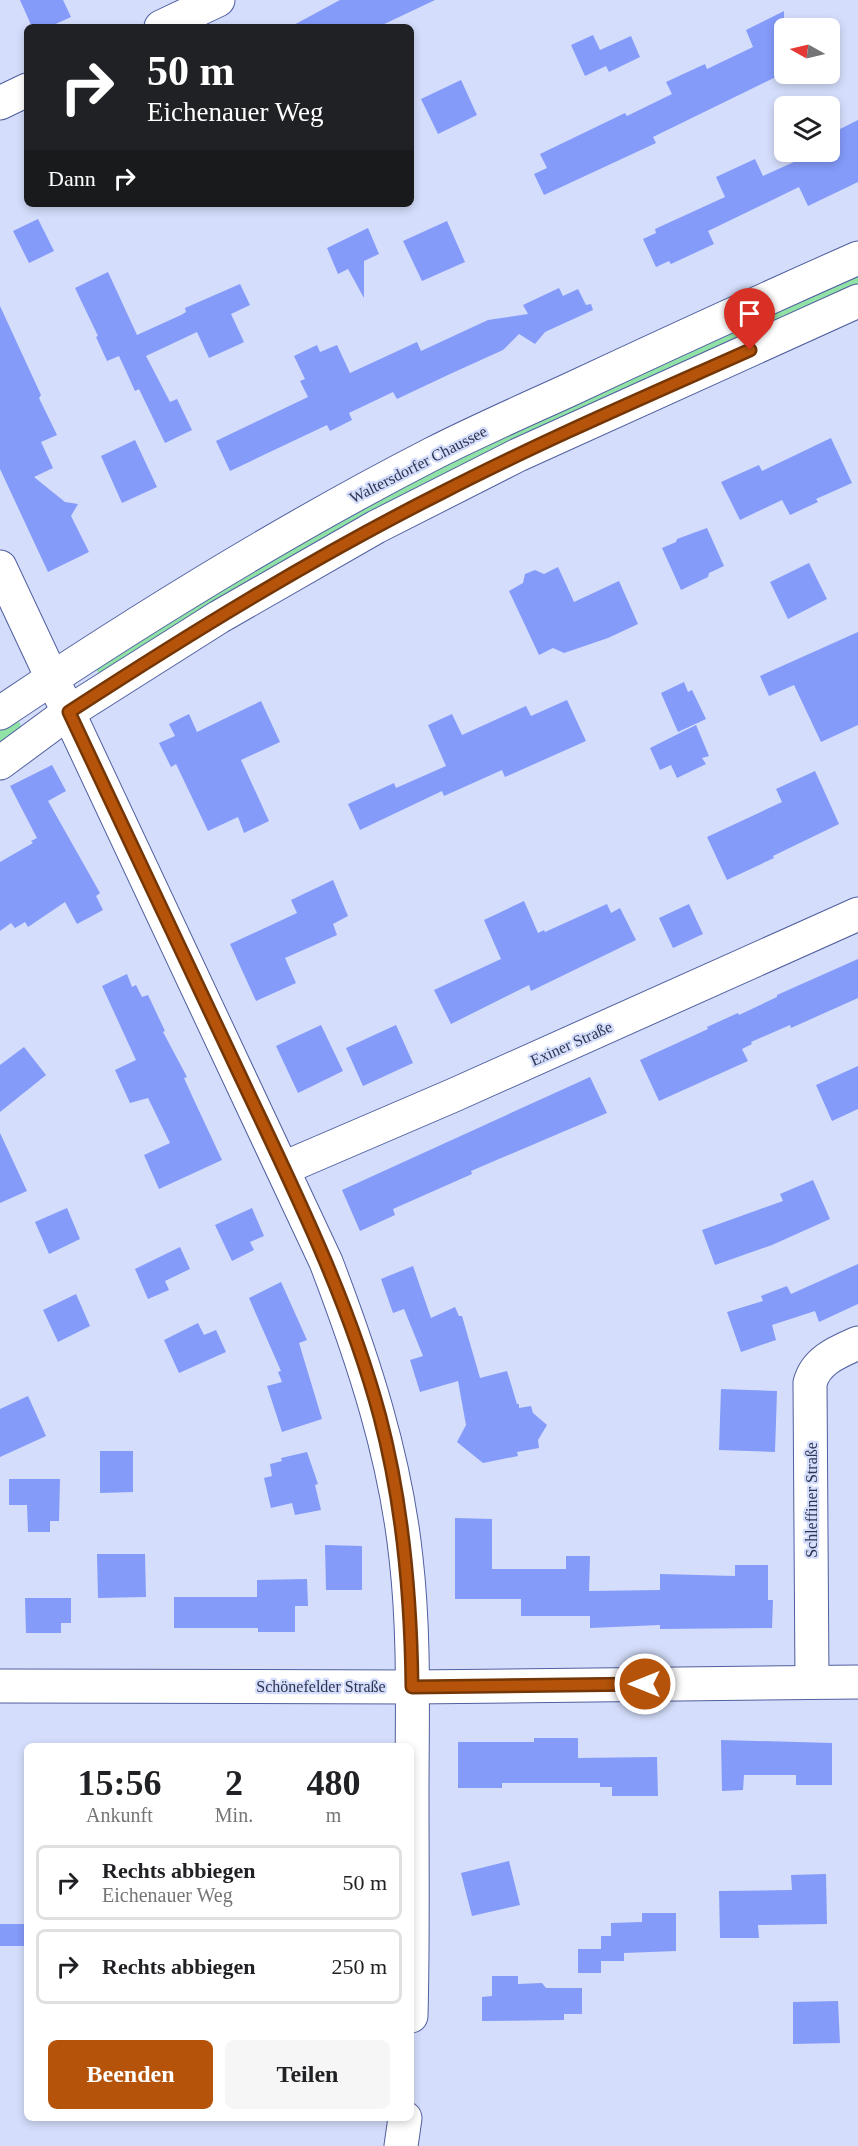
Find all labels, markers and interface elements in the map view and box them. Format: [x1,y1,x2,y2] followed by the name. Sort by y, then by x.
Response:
[774,18,840,84] north arrow
[774,18,840,162] map controls
[48,48,126,126] icon: right
[147,48,235,94] text: 50 m
[774,96,840,162] button: layers
[147,97,324,127] text: Eichenauer Weg
[108,162,141,195] icon: right
[48,166,96,191] text: Dann
[724,288,775,350] pin
[733,297,766,330] icon: arrive
[347,422,490,507] street label: Waltersdorfer Chaussee
[528,1018,615,1069] street label: Exiner Straße
[803,1442,820,1558] street label: Schleffiner Straße
[613,1652,677,1716] position arrow
[256,1678,386,1695] street label: Schönefelder Straße
[77,1763,161,1803] text: 15:56
[225,1763,243,1803] text: 2
[307,1763,361,1803] text: 480
[86,1804,153,1826] text: Ankunft
[215,1804,253,1826] text: Min.
[326,1804,341,1826] text: m
[102,1858,255,1883] text: Rechts abbiegen
[51,1866,84,1899] icon: right
[342,1870,387,1895] text: 50 m
[102,1884,233,1906] text: Eichenauer Weg
[51,1950,84,1983] icon: right
[102,1954,255,1979] text: Rechts abbiegen
[331,1954,387,1979] text: 250 m
[48,2040,213,2109] button: Beenden
[225,2040,390,2109] button: Teilen

